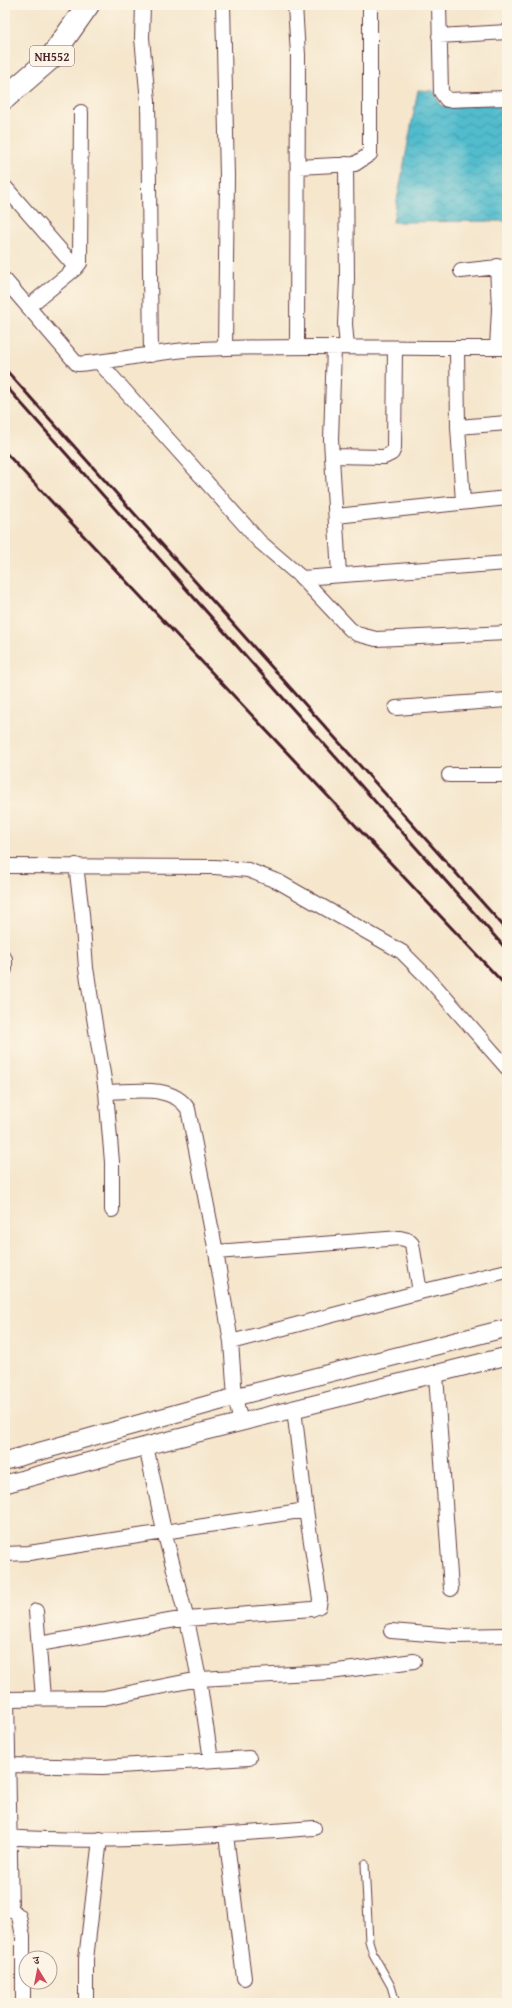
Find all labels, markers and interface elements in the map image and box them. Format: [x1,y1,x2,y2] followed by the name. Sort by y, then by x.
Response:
[30,46,74,66] road number: NH552
[18,1950,58,1990] north arrow
[31,1952,42,1969] text: उ

